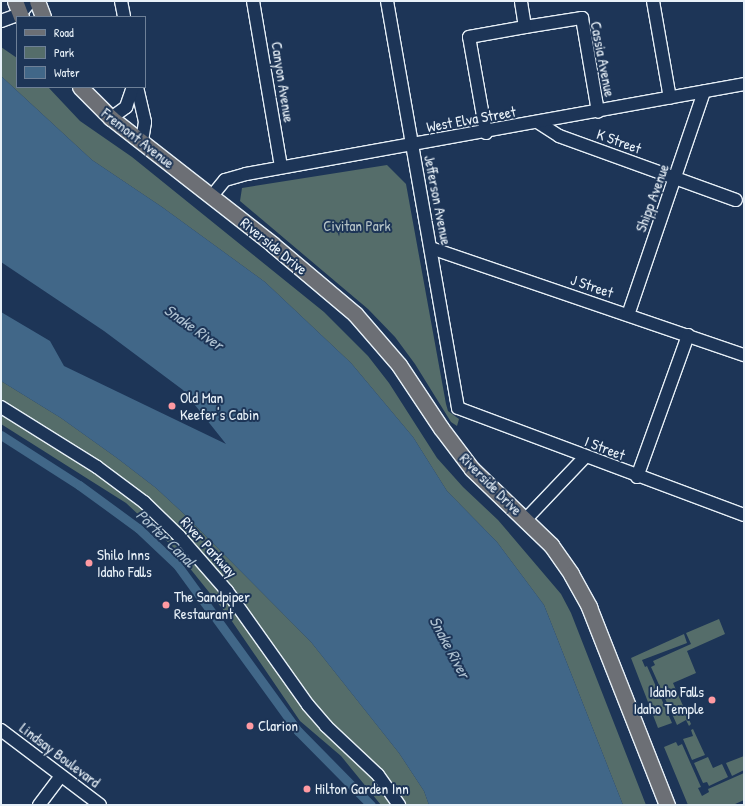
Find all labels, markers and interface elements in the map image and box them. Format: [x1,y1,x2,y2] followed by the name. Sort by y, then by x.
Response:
[16,16,146,88] legend
[587,20,619,98] street label: Cassia Avenue
[54,24,74,41] text: Road
[268,40,298,124] street label: Canyon Avenue
[54,44,74,61] text: Park
[54,64,80,81] text: Water
[425,102,517,136] street label: West Elva Street
[98,104,178,172] street label: Fremont Avenue
[594,125,644,157] street label: K Street
[420,154,456,246] street label: Jefferson Avenue
[631,162,673,234] street label: Shipp Avenue
[237,214,311,278] street label: Riverside Drive
[323,217,391,235] park label: Civitan Park
[568,270,616,302] street label: J Street
[161,300,227,354] water label: Snake River
[180,388,259,423] place label: Old Man Keefer's Cabin
[167,401,177,411] marker: Old Man Keefer's Cabin
[582,432,628,464] street label: I Street
[456,449,526,519] street label: Riverside Drive
[132,505,200,571] water label: Porter Canal
[177,513,241,581] street label: River Parkway
[97,545,152,580] place label: Shilo Inns Idaho Falls
[84,558,94,568] marker: Shilo Inns Idaho Falls
[174,587,250,622] place label: The Sandpiper Restaurant
[161,600,171,610] marker: The Sandpiper Restaurant
[426,613,474,681] water label: Snake River
[633,682,704,717] place label: Idaho Falls Idaho Temple
[707,695,717,705] marker: Idaho Falls Idaho Temple
[258,717,298,735] place label: Clarion
[16,719,104,791] street label: Lindsay Boulevard
[245,721,255,731] marker: Clarion
[315,780,409,798] place label: Hilton Garden Inn
[302,784,312,794] marker: Hilton Garden Inn

